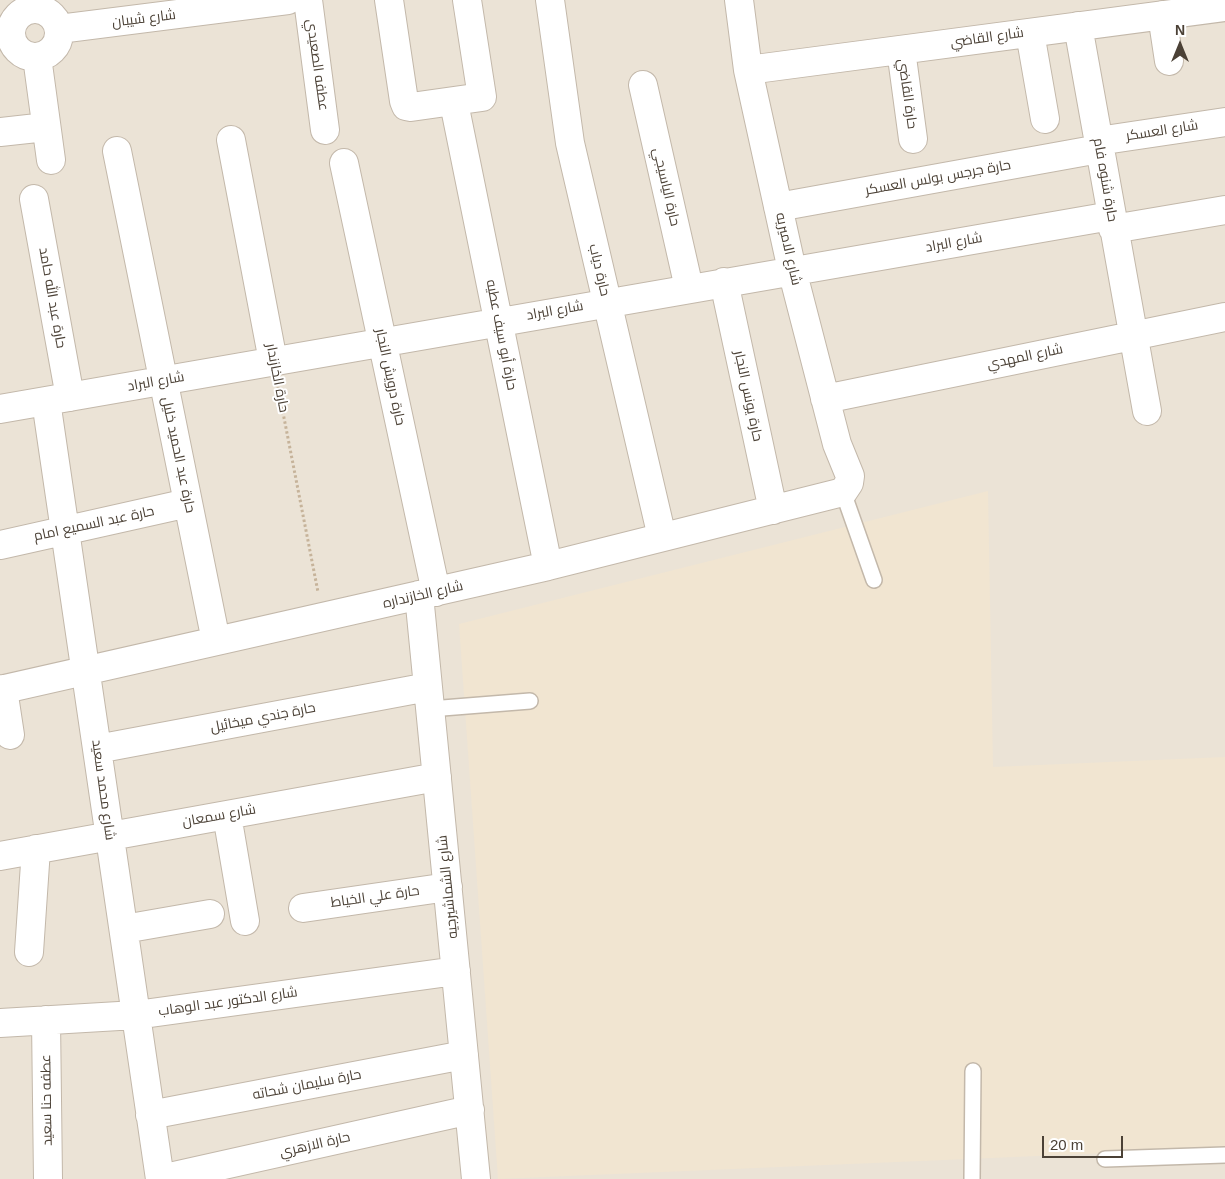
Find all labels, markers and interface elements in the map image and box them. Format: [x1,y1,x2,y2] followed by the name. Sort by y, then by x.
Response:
[111,7,177,31] street label: شارع شيبان
[302,18,332,112] street label: عطفه الصعيدي
[1155,20,1205,70] north arrow
[1175,22,1185,38] text: N
[949,25,1025,51] street label: شارع القاضي
[894,58,920,130] street label: حارة القاضي
[1125,117,1199,145] street label: شارع العسكر
[1089,137,1121,223] street label: حارة شنوه فام
[649,146,683,228] street label: حارة الياسيجي
[864,157,1012,199] street label: حارة جرجس بولس العسكر
[771,211,805,287] street label: شارع الاميريه
[924,230,984,256] street label: شارع البراد
[585,242,613,298] street label: حارة دياب
[35,246,69,350] street label: حارة عبد الله حامد
[482,278,520,392] street label: حارة أبو سيف عطيه
[525,298,585,324] street label: شارع البراد
[372,327,408,427] street label: حارة درويش النجار
[985,341,1065,373] street label: شارع المهدي
[262,342,292,414] street label: حارة الخازندار
[730,349,766,443] street label: حارة يونس النجار
[126,369,186,395] street label: شارع البراد
[157,395,199,515] street label: حارة عبد الحميد خليل
[32,503,156,545] street label: حارة عبد السميع امام
[381,578,465,612] street label: شارع الخازنداره
[209,700,317,736] street label: حارة جندي ميخائيل
[88,739,118,841] street label: شارع محمد سعيد
[181,801,257,831] street label: شارع سمعان
[434,834,462,940] street label: شارع الشماشيرجيه
[329,882,421,912] street label: حارة علي الخياط
[157,984,299,1020] street label: شارع الدكتور عبد الوهاب
[38,1054,56,1146] street label: عطفه حنا سعيد
[251,1066,363,1104] street label: حارة سليمان شحاته
[1045,1126,1126,1158] scale bar
[278,1129,352,1161] street label: حارة الازهري
[1050,1136,1083,1153] text: 20 m

